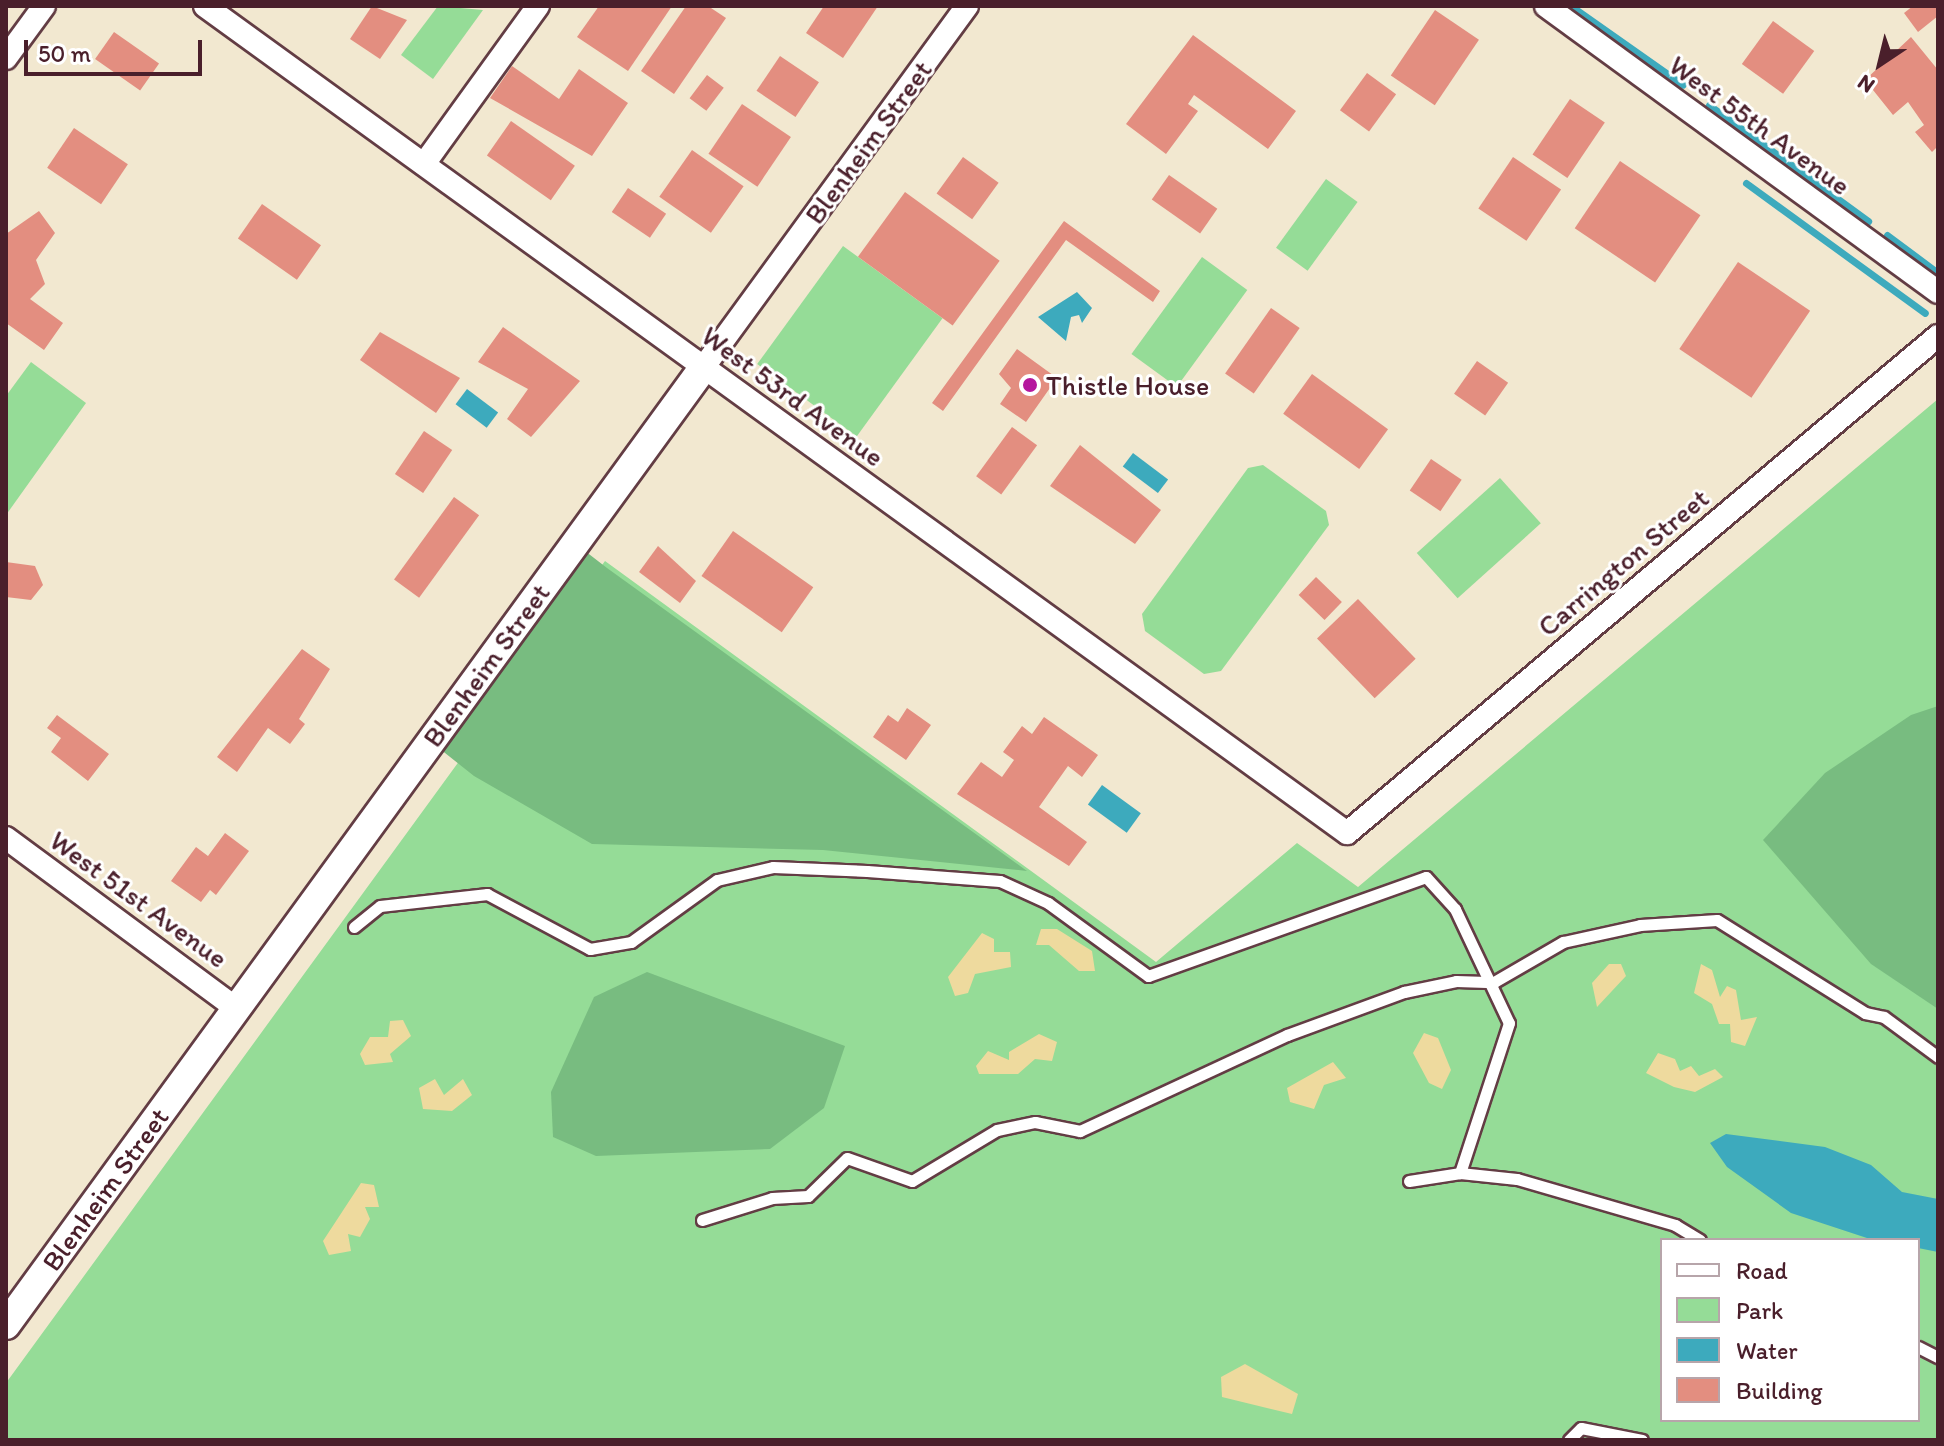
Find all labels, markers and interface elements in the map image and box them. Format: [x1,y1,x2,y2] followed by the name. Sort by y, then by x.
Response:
[28,24,206,74] scale bar
[1840,24,1920,104] north arrow
[38,39,91,68] text: 50 m
[1664,49,1856,201] street label: West 55th Avenue
[798,54,938,230] street label: Blenheim Street
[1852,69,1880,99] text: N
[696,319,890,473] street label: West 53rd Avenue
[1046,368,1209,402] place label: Thistle House
[1021,376,1039,394] marker: Thistle House
[1531,481,1715,643] street label: Carrington Street
[416,577,556,753] street label: Blenheim Street
[44,824,234,974] street label: West 51st Avenue
[35,1101,175,1277] street label: Blenheim Street
[1660,1238,1920,1422] legend
[1736,1256,1788,1285] text: Road
[1736,1296,1783,1325] text: Park
[1736,1336,1798,1365] text: Water
[1736,1376,1823,1405] text: Building

